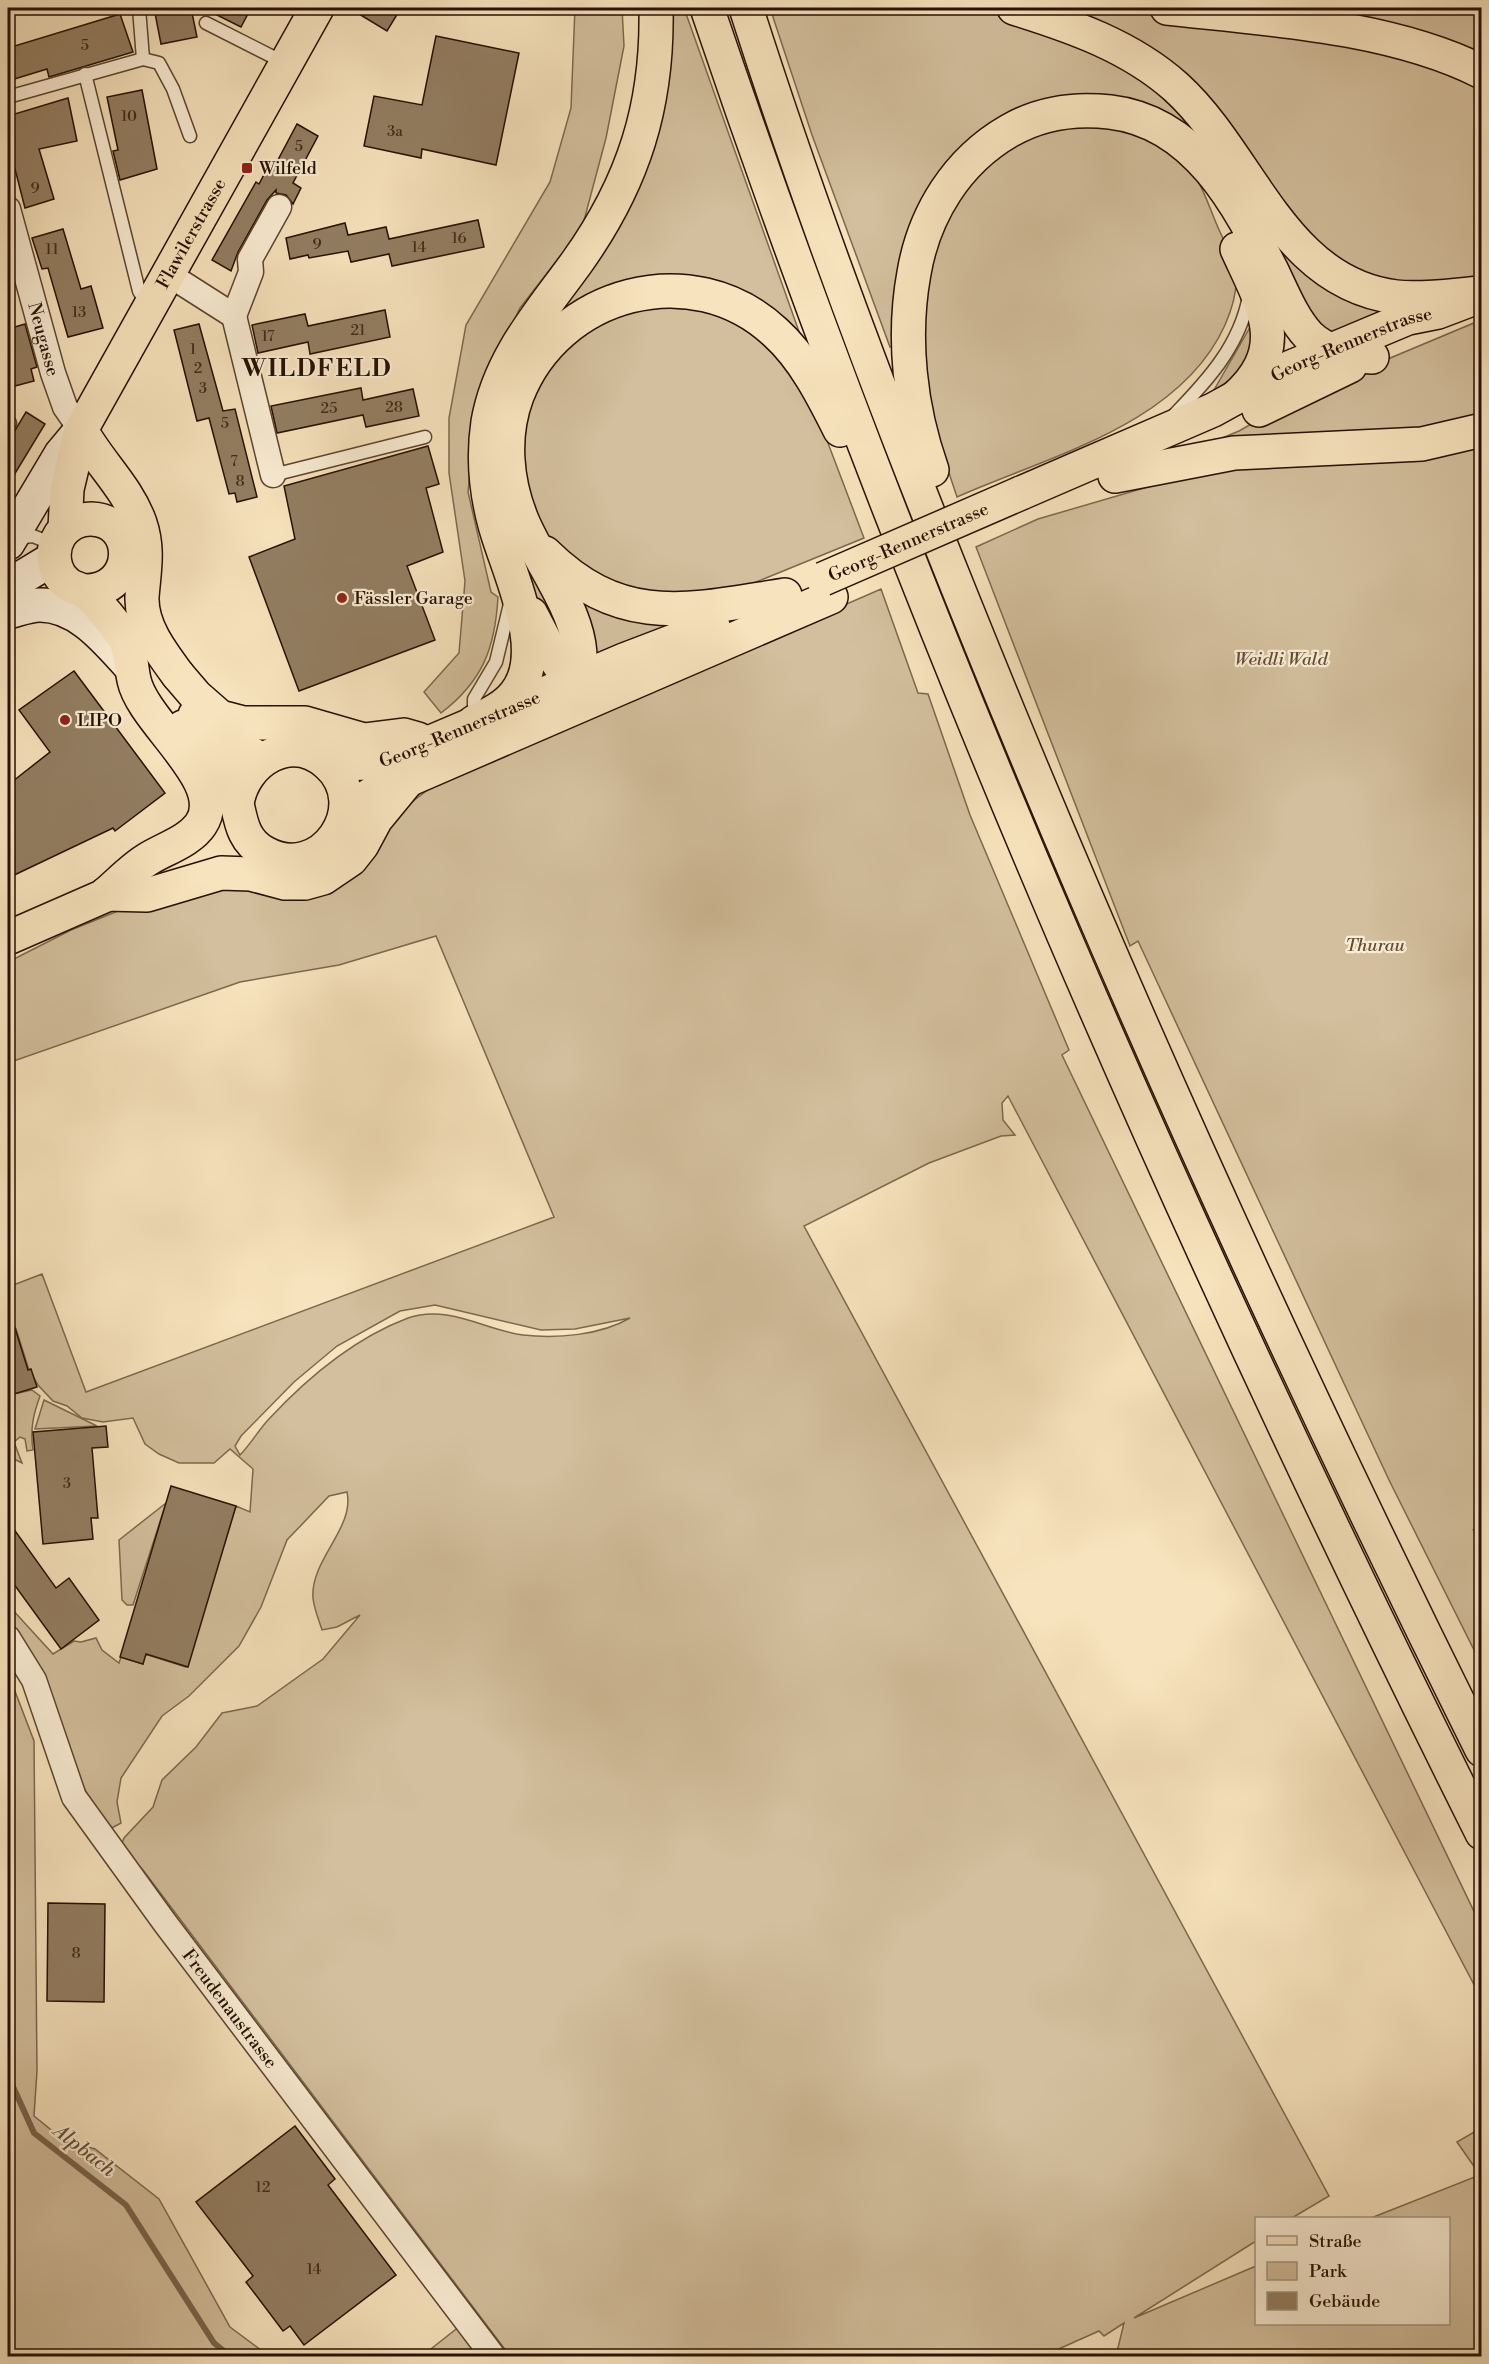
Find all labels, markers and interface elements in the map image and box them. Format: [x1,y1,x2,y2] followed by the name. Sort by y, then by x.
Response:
[81,36,89,55] house number: 5
[121,107,137,126] house number: 10
[387,122,403,141] house number: 3a
[295,137,303,156] house number: 5
[258,157,318,180] place label: Wilfeld
[240,161,254,175] marker: Wilfeld
[151,174,231,293] street label: Flawilerstrasse
[30,179,40,198] house number: 9
[451,229,467,248] house number: 16
[312,235,322,254] house number: 9
[412,238,426,257] house number: 14
[45,240,59,259] house number: 11
[23,300,65,379] street label: Neugasse
[1267,302,1434,387] street label: Georg-Rennerstrasse
[72,303,86,322] house number: 13
[350,321,366,340] house number: 21
[261,327,275,346] house number: 17
[190,340,197,359] house number: 1
[241,354,392,384] district label: WILDFELD
[194,359,202,378] house number: 2
[199,379,207,398] house number: 3
[385,398,403,417] house number: 28
[321,399,337,418] house number: 25
[221,414,229,433] house number: 5
[230,452,238,471] house number: 7
[235,472,245,491] house number: 8
[825,497,992,587] street label: Georg-Rennerstrasse
[354,587,473,610] place label: Fässler Garage
[335,591,349,605] marker: Fässler Garage
[1234,648,1328,671] park label: Weidli Wald
[376,686,544,772] street label: Georg-Rennerstrasse
[77,709,122,732] place label: LIPO
[58,713,72,727] marker: LIPO
[1345,934,1406,957] park label: Thurau
[63,1474,71,1493] house number: 3
[71,1944,81,1963] house number: 8
[177,1944,283,2073] street label: Freudenaustrasse
[47,2118,121,2183] water label: Alpbach
[255,2178,271,2197] house number: 12
[1255,2217,1450,2325] legend
[1309,2230,1362,2253] text: Straße
[307,2260,321,2279] house number: 14
[1309,2260,1348,2283] text: Park
[1309,2290,1380,2313] text: Gebäude

